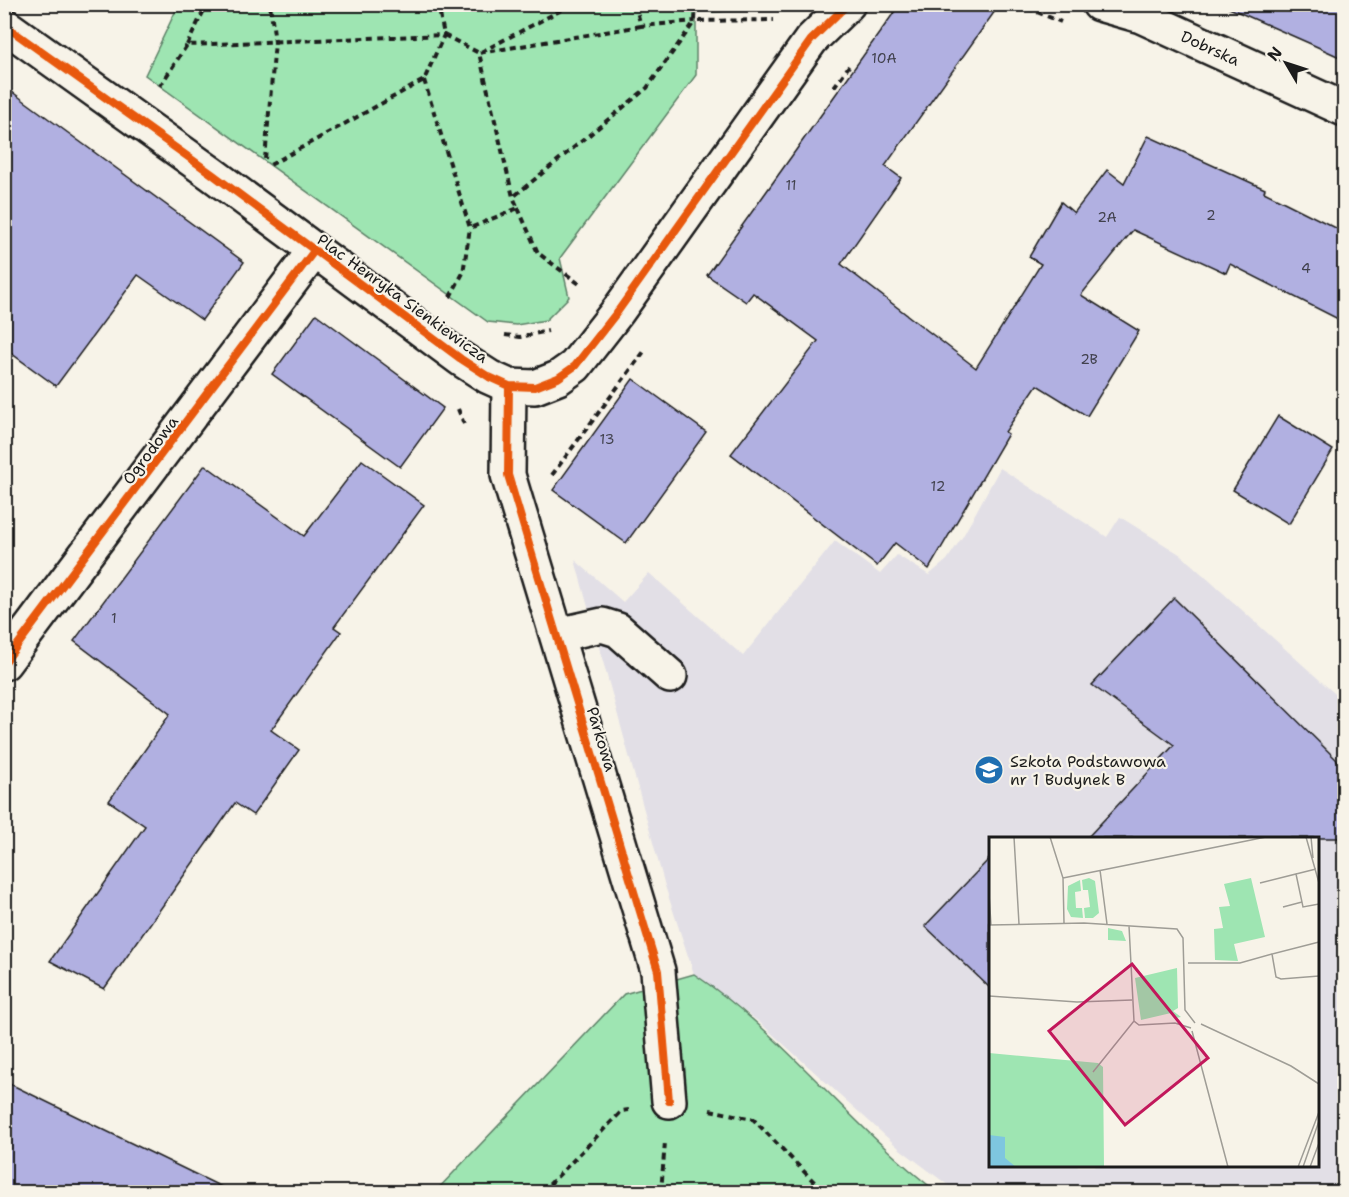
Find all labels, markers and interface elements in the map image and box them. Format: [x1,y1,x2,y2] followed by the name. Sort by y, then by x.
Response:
[1177,26,1243,71] street label: Dobrska
[1256,33,1316,93] north arrow
[1263,42,1287,65] text: N
[871,49,897,67] house number: 10A
[785,176,797,194] house number: 11
[1206,206,1216,224] house number: 2
[1097,208,1117,226] house number: 2A
[313,229,493,368] street label: Plac Henryka Sienkiewicza
[1301,259,1311,277] house number: 4
[1080,350,1098,368] house number: 2B
[118,412,183,489] street label: Ogrodowa
[600,430,614,448] house number: 13
[931,477,945,495] house number: 12
[111,609,117,627] house number: 1
[582,704,621,774] street label: Parkowa
[1010,751,1166,790] place label: Szkoła Podstawowa nr 1 Budynek B
[973,754,1005,786] school or university icon: Szkoła Podstawowa nr 1 Budynek B
[989,837,1319,1167] inset map

